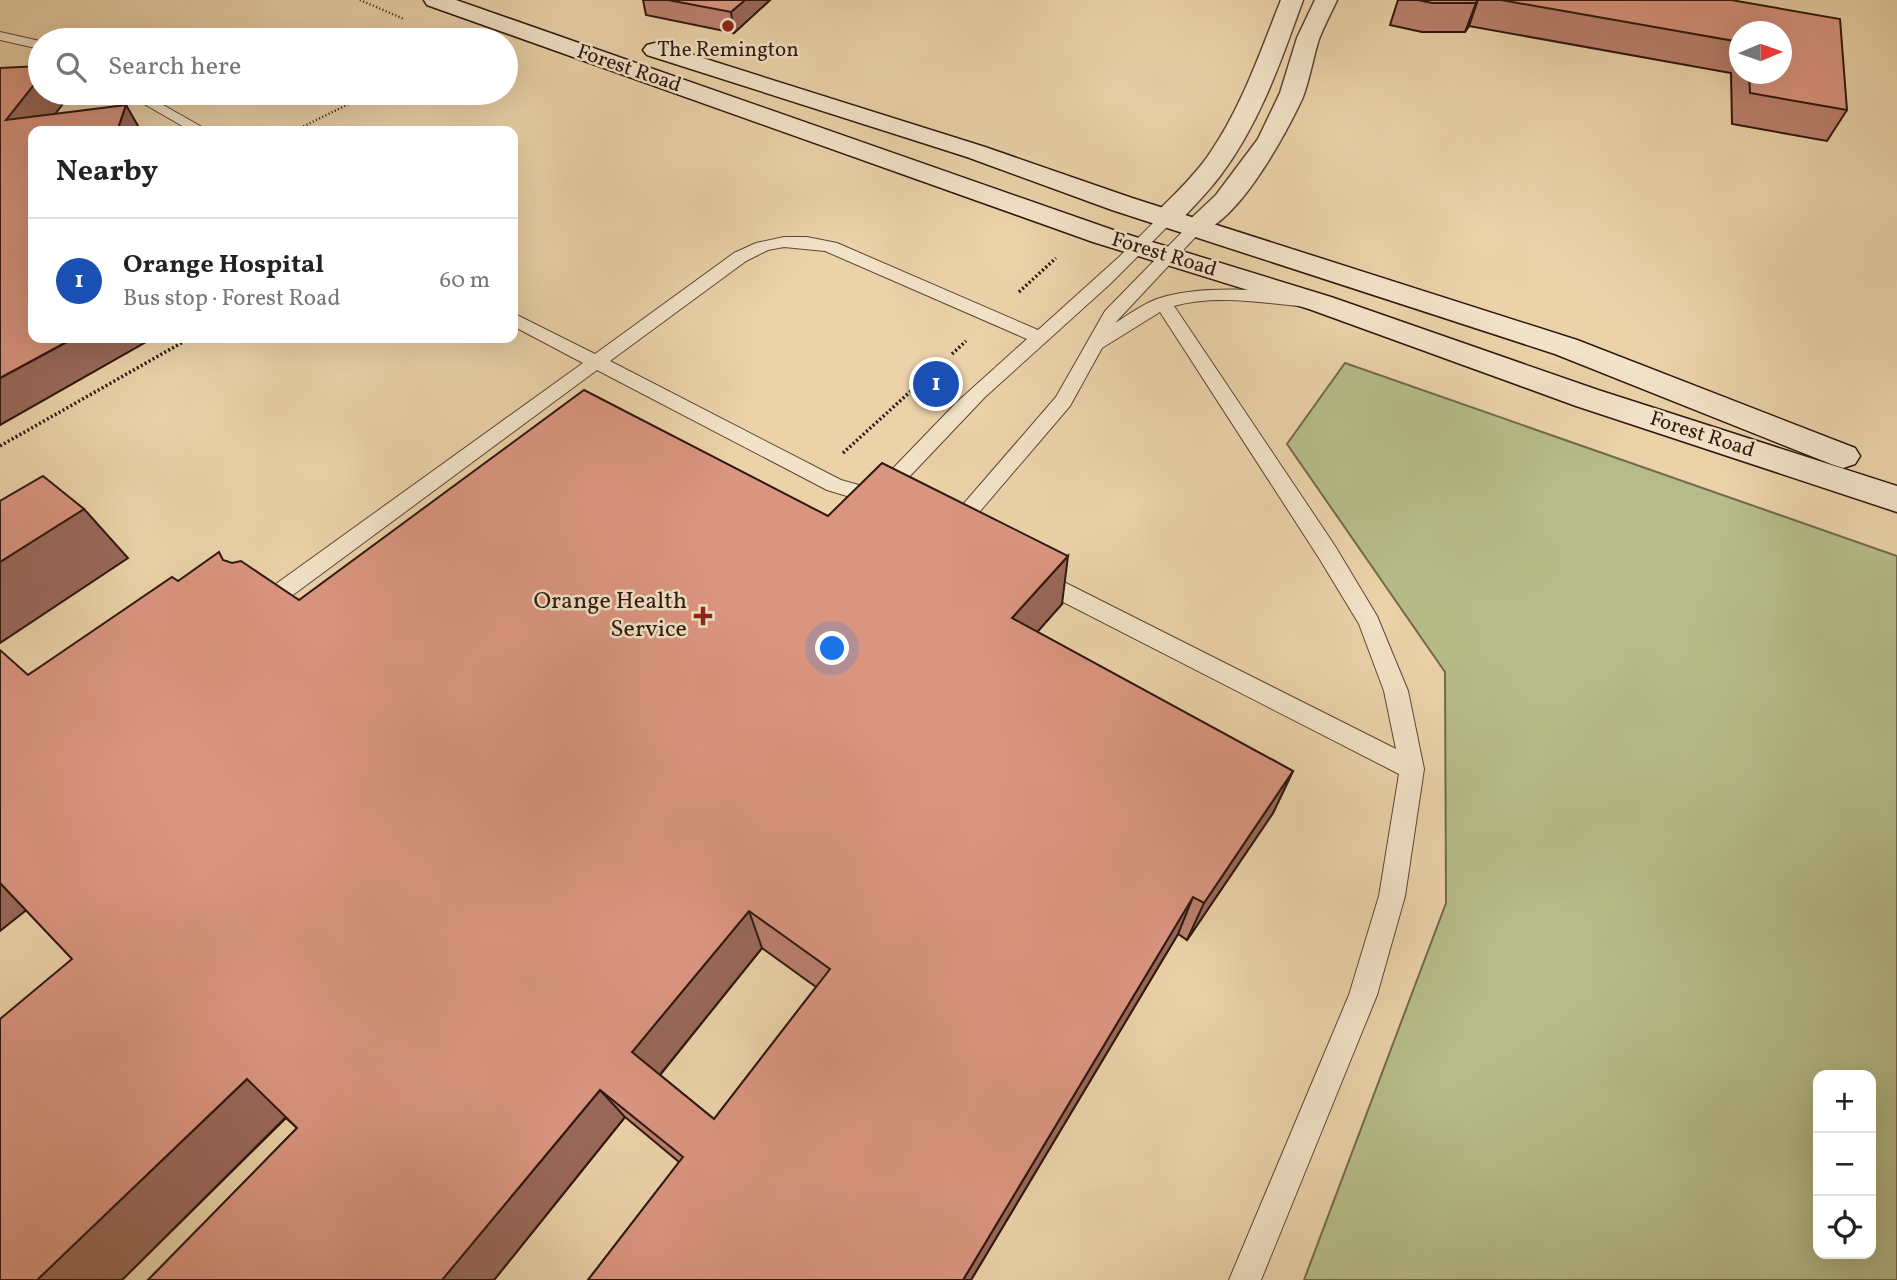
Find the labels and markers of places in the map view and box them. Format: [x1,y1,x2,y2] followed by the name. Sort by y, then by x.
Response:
[720,18,736,34] marker: The Remington
[657,36,799,65] place label: The Remington
[913,358,959,410] pin: 1
[533,585,687,647] place label: Orange Health Service
[693,606,713,626] marker: Orange Health Service

